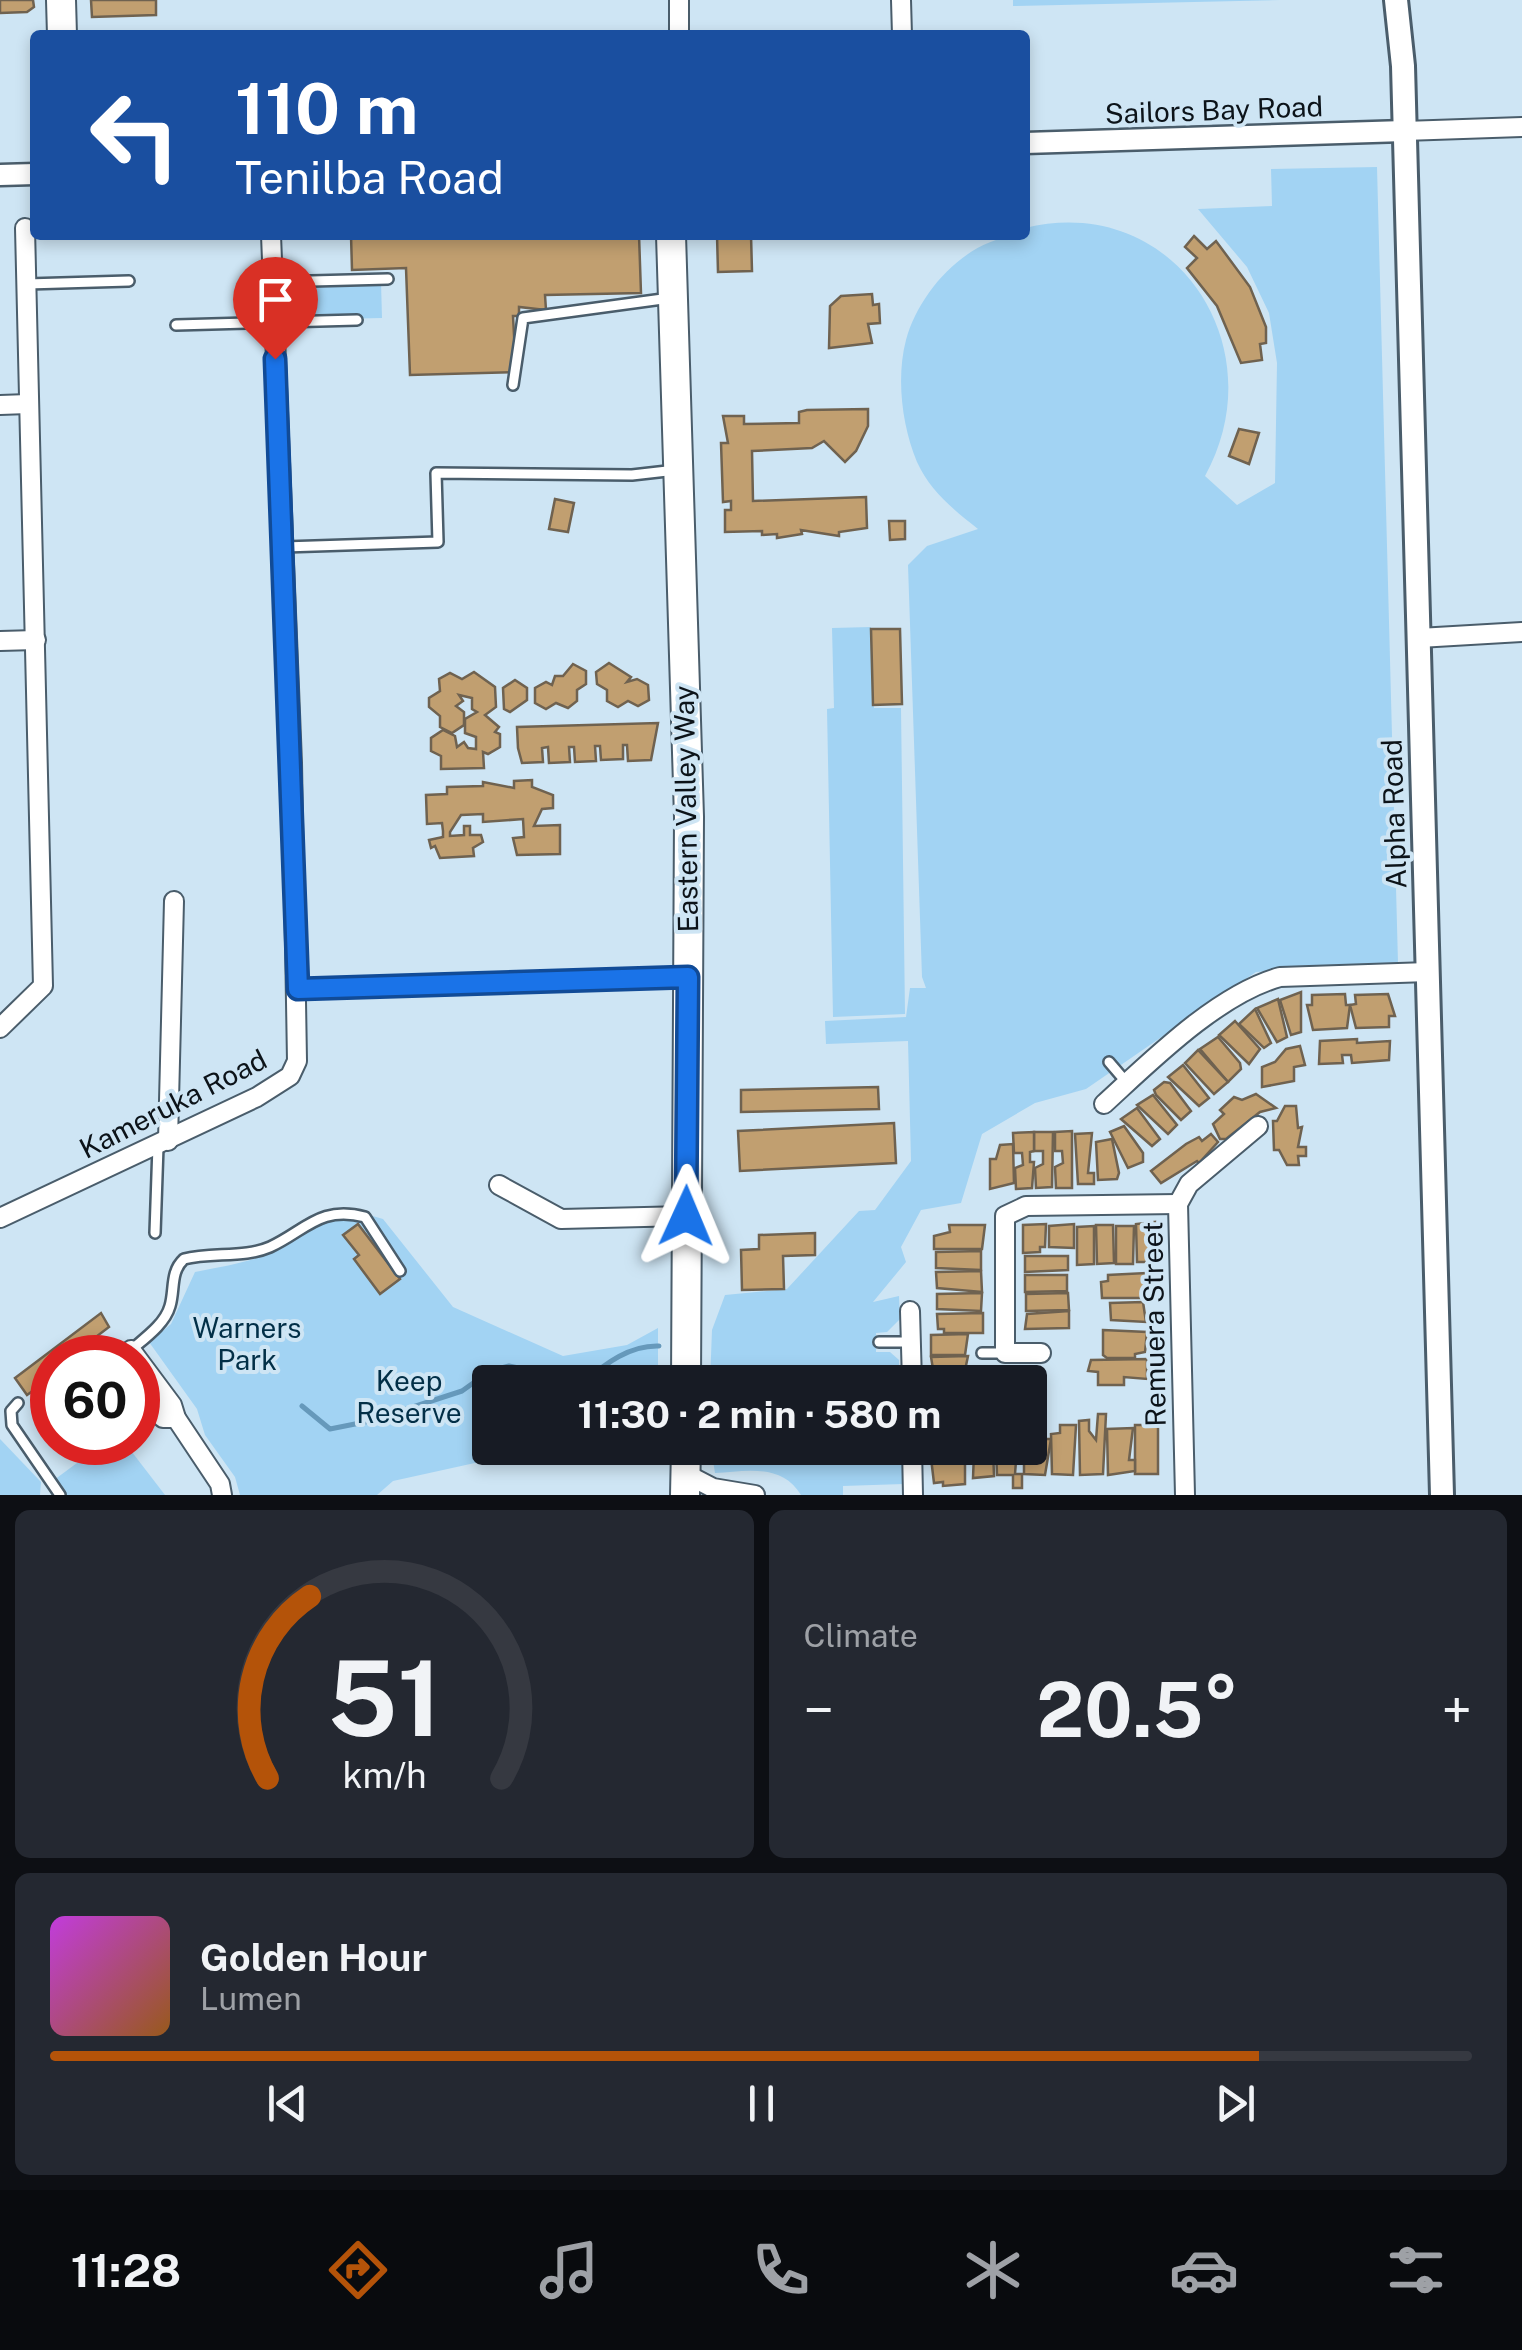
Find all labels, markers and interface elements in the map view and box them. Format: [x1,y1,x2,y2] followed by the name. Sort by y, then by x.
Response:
[235,67,419,150] text: 110 m
[70,70,200,200] icon: left
[1104,89,1324,130] street label: Sailors Bay Road
[235,151,504,204] text: Tenilba Road
[233,257,318,360] pin
[248,272,303,327] icon: arrive
[667,685,704,933] street label: Eastern Valley Way
[1374,739,1413,889] street label: Alpha Road
[74,1042,272,1165] street label: Kameruka Road
[634,1164,738,1268] position arrow
[1135,1221,1172,1427] street label: Remuera Street
[193,1311,301,1376] park label: Warners Park
[30,1335,160,1465] speed limit sign: 60
[356,1364,462,1429] park label: Keep Reserve
[578,1392,941,1437] text: 11:30 · 2 min · 580 m
[804,1617,918,1654] text: Climate
[327,1637,442,1759] text: 51
[1037,1666,1239,1754] text: 20.5°
[804,1678,834,1742] text: −
[1441,1678,1472,1742] text: +
[342,1754,426,1796] text: km/h
[200,1935,427,1980] text: Golden Hour
[200,1980,302,2017] text: Lumen
[260,2076,315,2131] icon: previous
[734,2076,789,2131] icon: pause
[1208,2076,1263,2131] icon: next
[323,2235,393,2305] icon: directions
[534,2235,604,2305] icon: music
[746,2235,816,2305] icon: phone
[958,2235,1028,2305] icon: climate
[1169,2235,1239,2305] icon: car
[1381,2235,1451,2305] icon: filters
[71,2244,181,2297] text: 11:28

